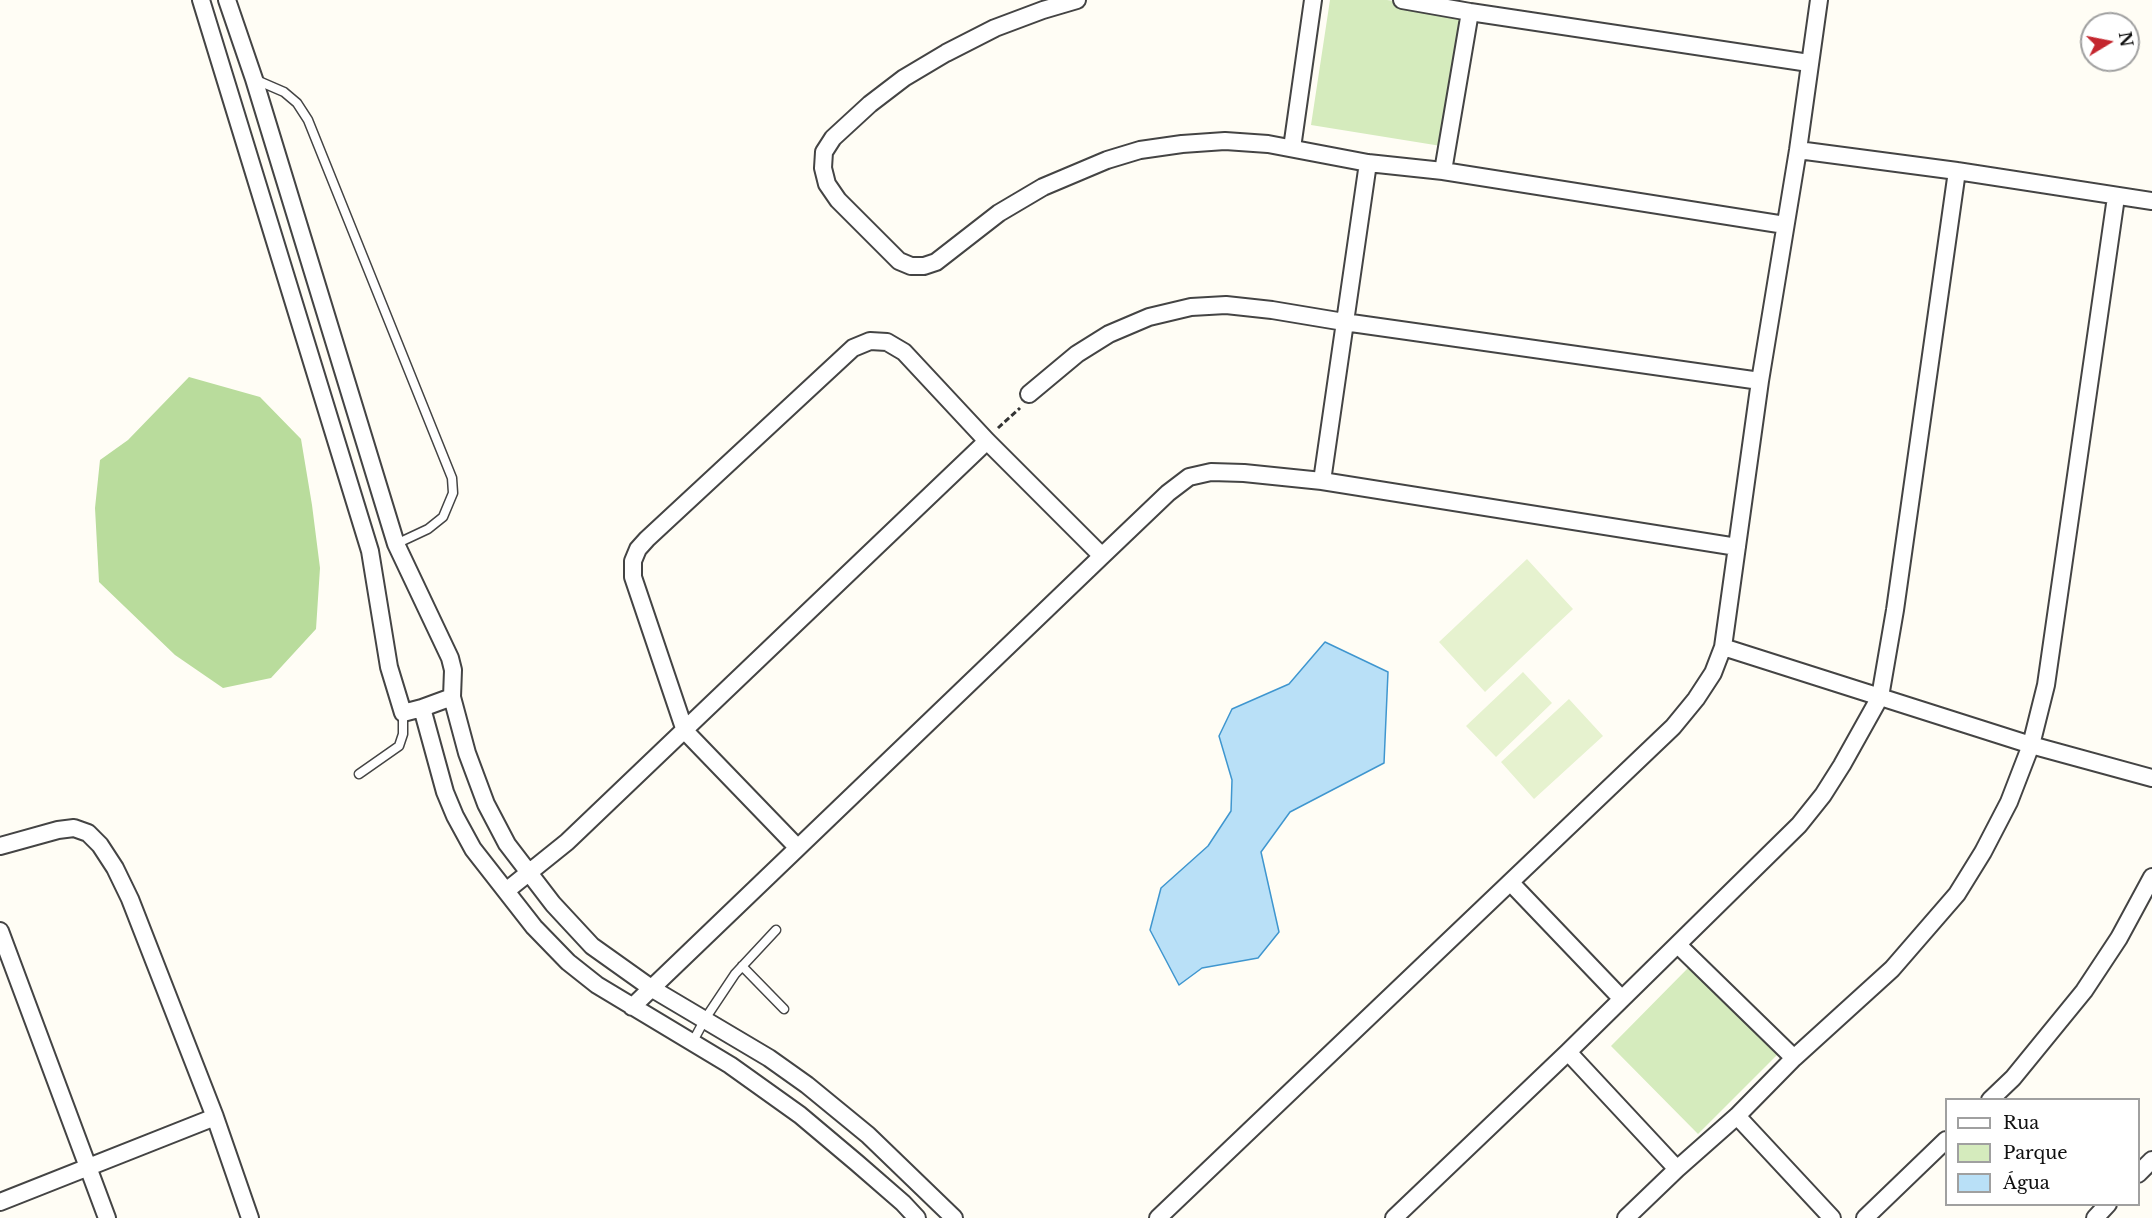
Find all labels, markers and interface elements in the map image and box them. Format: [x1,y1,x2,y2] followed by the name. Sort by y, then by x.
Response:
[2080,12,2140,72] north arrow
[2115,30,2137,48] text: N
[1945,1098,2140,1206] legend
[2003,1112,2039,1134] text: Rua
[2003,1142,2068,1164] text: Parque
[2003,1172,2050,1194] text: Água

